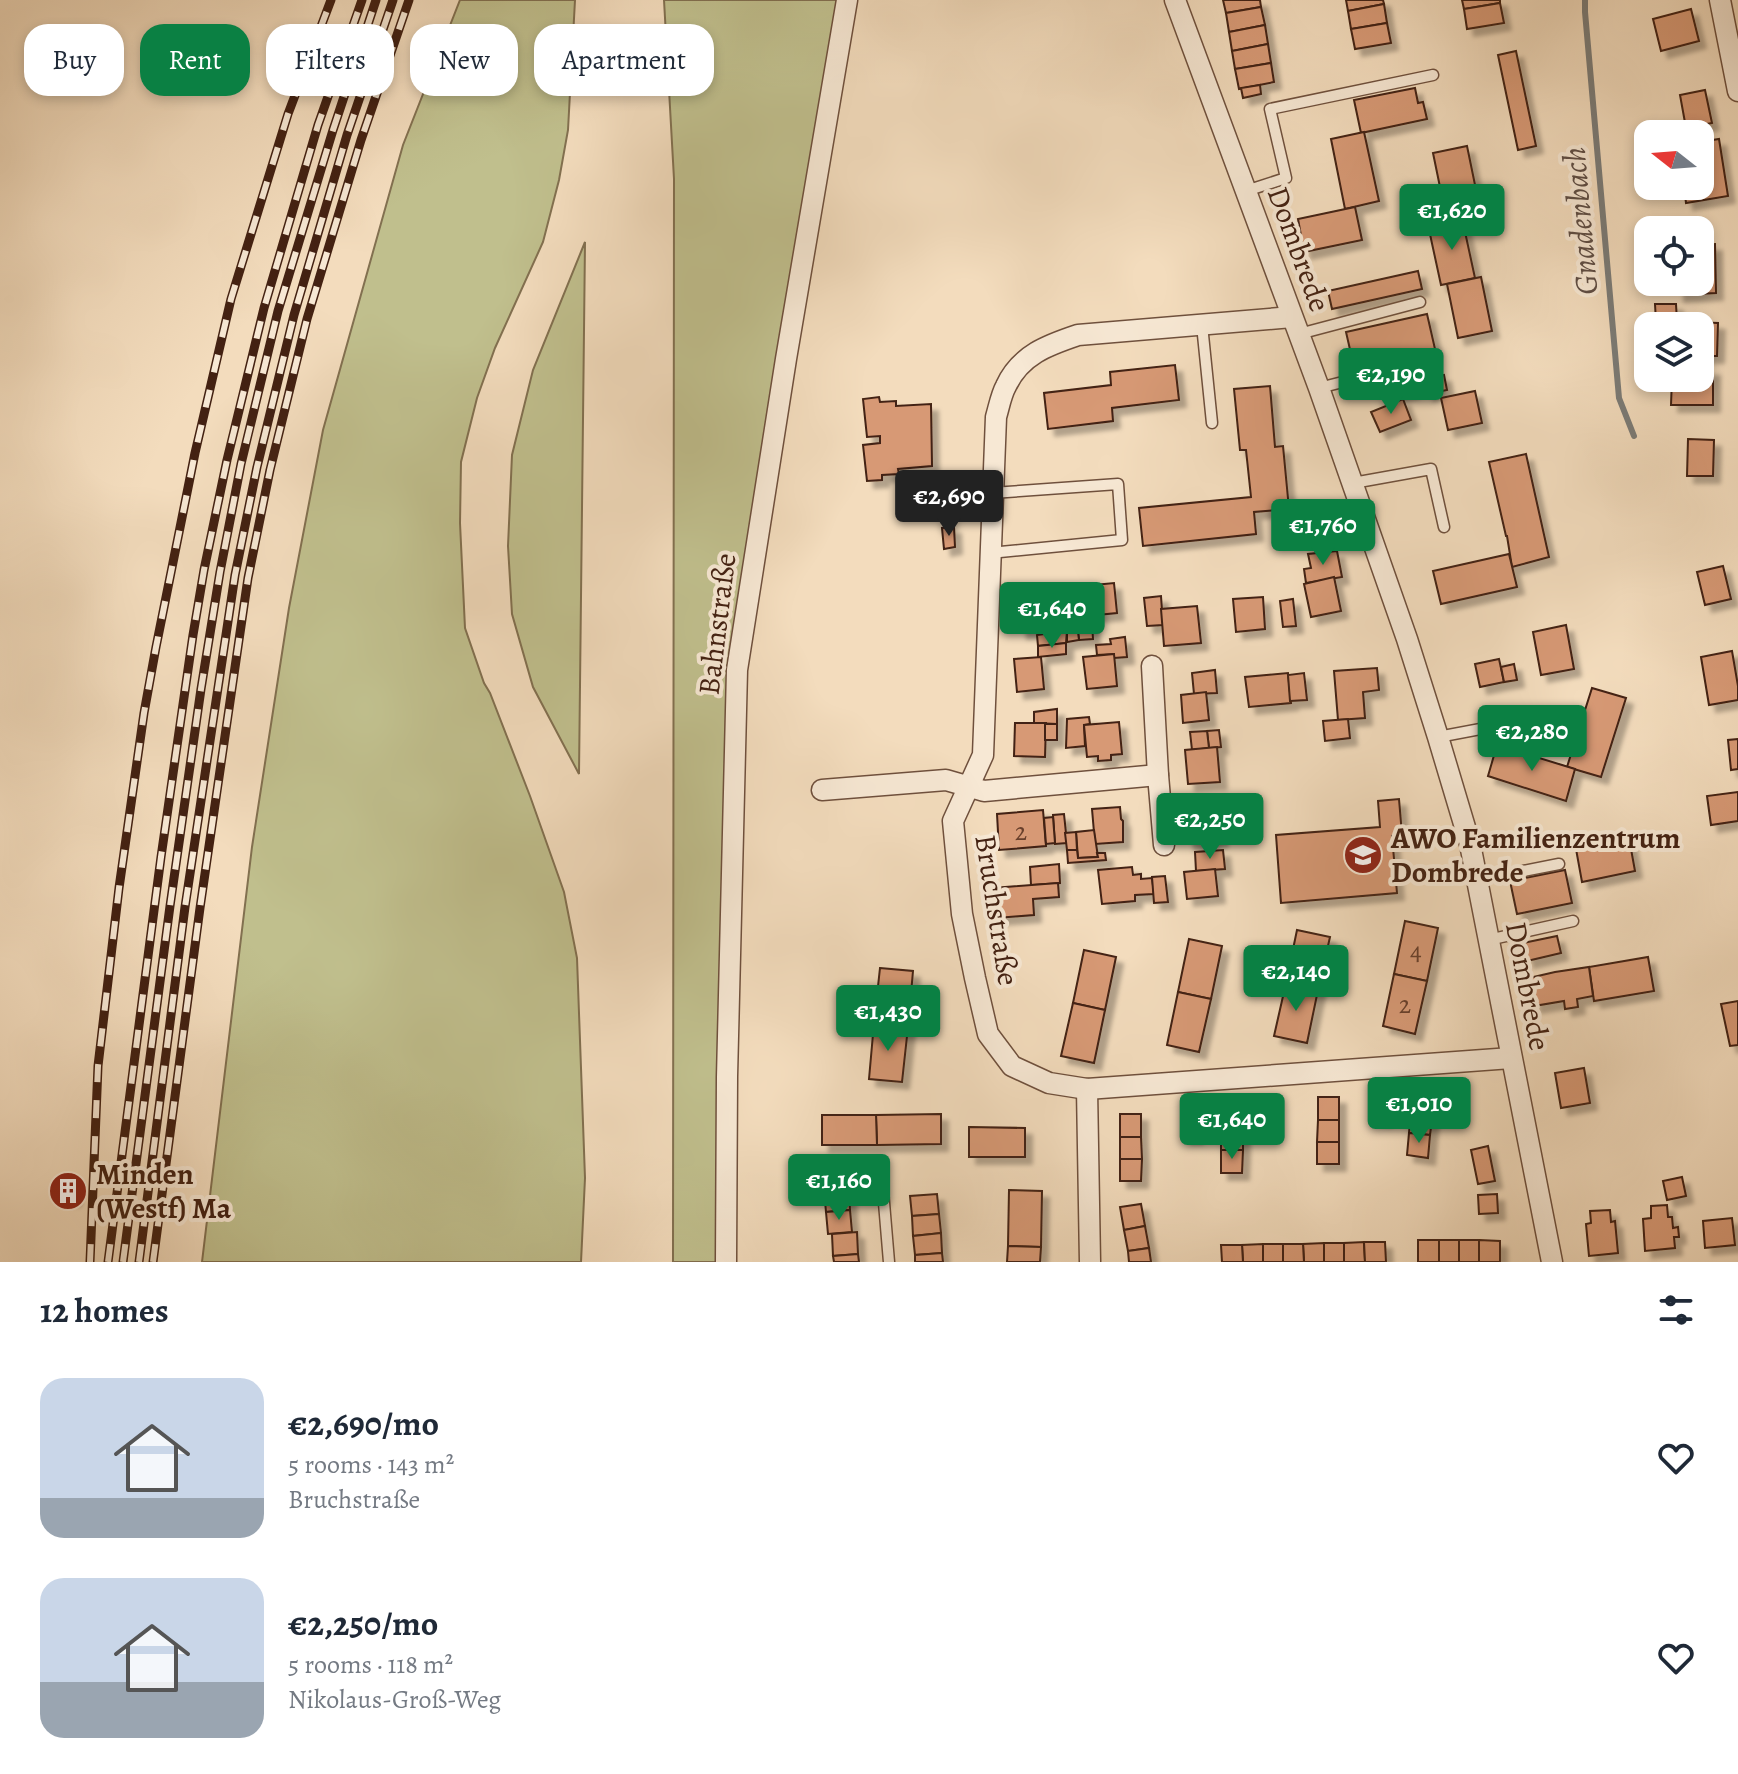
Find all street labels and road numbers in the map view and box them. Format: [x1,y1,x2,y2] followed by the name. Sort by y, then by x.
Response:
[1258,181,1340,317] street label: Dombrede
[688,551,746,697] street label: Bahnstraße
[965,832,1029,988] street label: Bruchstraße
[1496,918,1560,1054] street label: Dombrede

